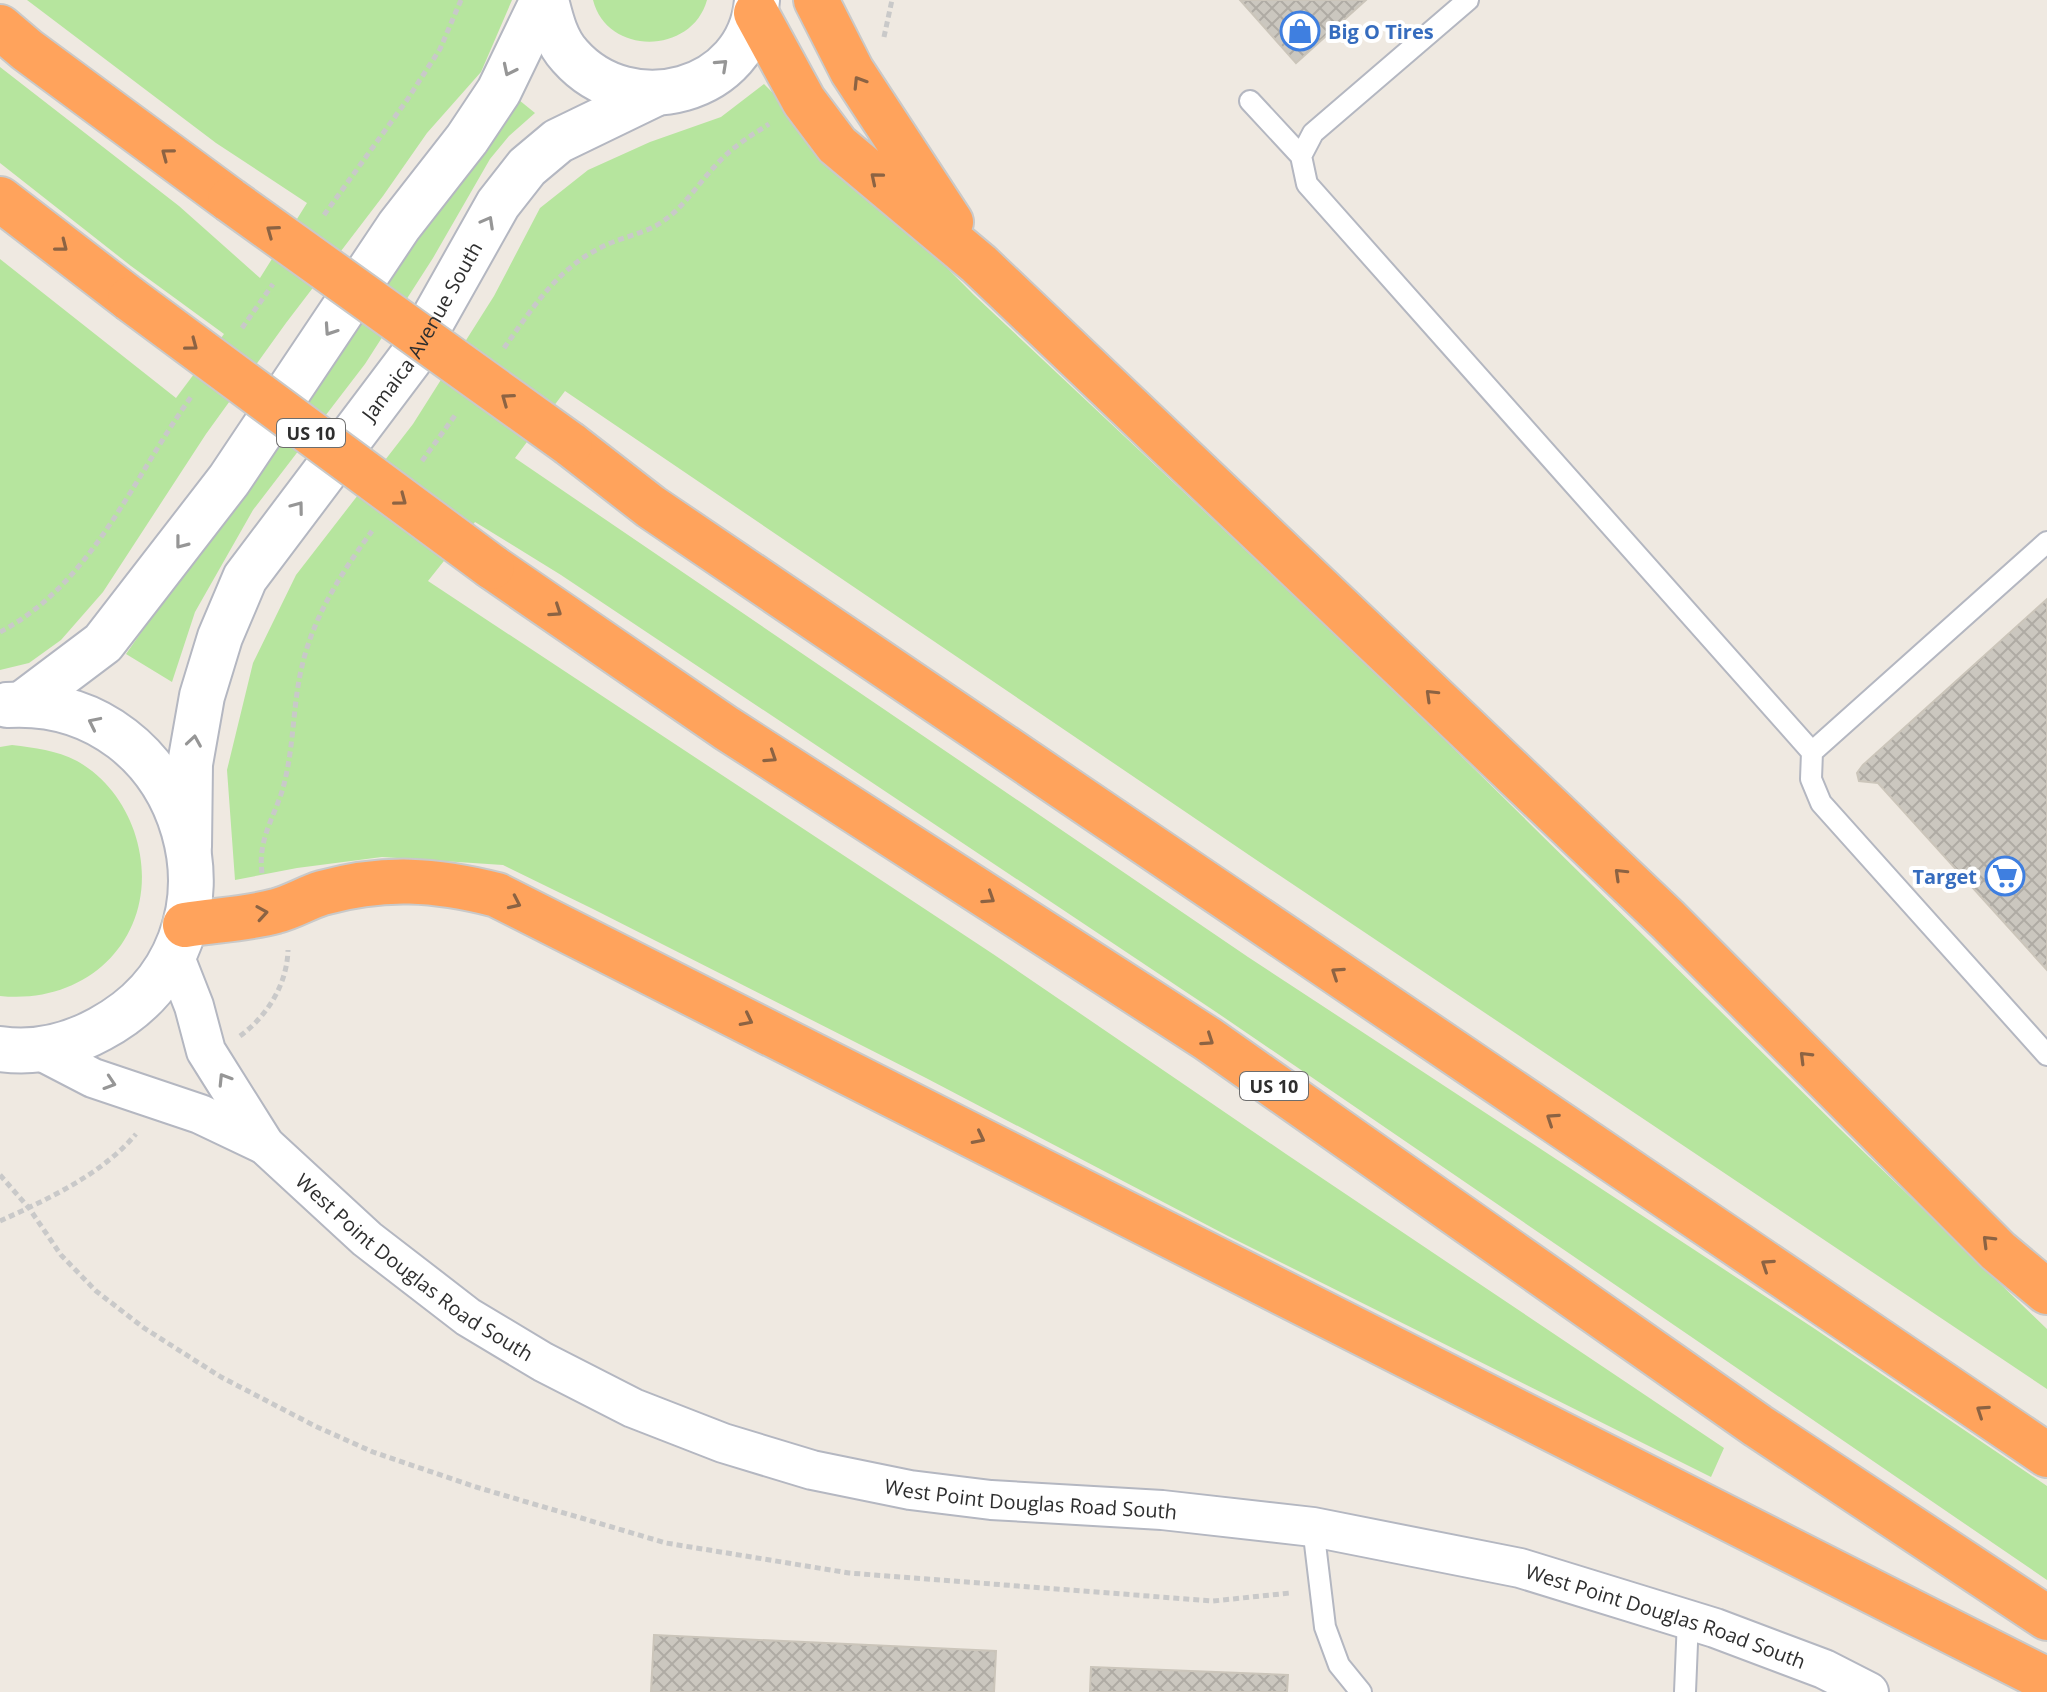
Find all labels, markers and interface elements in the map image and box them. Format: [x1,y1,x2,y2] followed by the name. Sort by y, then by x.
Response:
[1279,10,1321,52] shop icon: Big O Tires
[1328,18,1434,45] place label: Big O Tires
[712,61,727,75] one-way arrow
[503,62,519,76] one-way arrow
[853,76,868,91] one-way arrow
[162,149,176,164] one-way arrow
[871,173,886,188] one-way arrow
[478,216,494,230] one-way arrow
[267,226,281,241] one-way arrow
[53,237,68,251] one-way arrow
[354,237,488,427] street label: Jamaica Avenue South
[325,321,340,335] one-way arrow
[184,336,198,350] one-way arrow
[501,394,515,408] one-way arrow
[277,419,345,447] road number: US 10
[393,490,407,505] one-way arrow
[288,501,303,516] one-way arrow
[176,534,190,549] one-way arrow
[547,601,562,616] one-way arrow
[1426,690,1441,704] one-way arrow
[87,717,102,733] one-way arrow
[185,734,202,748] one-way arrow
[762,748,777,763] one-way arrow
[1984,855,2026,897] supermarket icon: Target
[1912,863,1977,890] place label: Target
[1615,869,1629,883] one-way arrow
[981,889,995,904] one-way arrow
[506,893,521,909] one-way arrow
[256,905,269,922] one-way arrow
[1332,968,1346,983] one-way arrow
[738,1010,753,1026] one-way arrow
[1199,1030,1213,1045] one-way arrow
[1799,1052,1814,1066] one-way arrow
[1240,1072,1308,1100] road number: US 10
[218,1073,233,1088] one-way arrow
[102,1074,116,1090] one-way arrow
[1547,1114,1561,1129] one-way arrow
[970,1128,985,1144] one-way arrow
[290,1167,538,1367] street label: West Point Douglas Road South
[1983,1236,1997,1250] one-way arrow
[1762,1260,1776,1275] one-way arrow
[1977,1406,1991,1421] one-way arrow
[882,1472,1178,1525] street label: West Point Douglas Road South
[1522,1557,1810,1674] street label: West Point Douglas Road South

